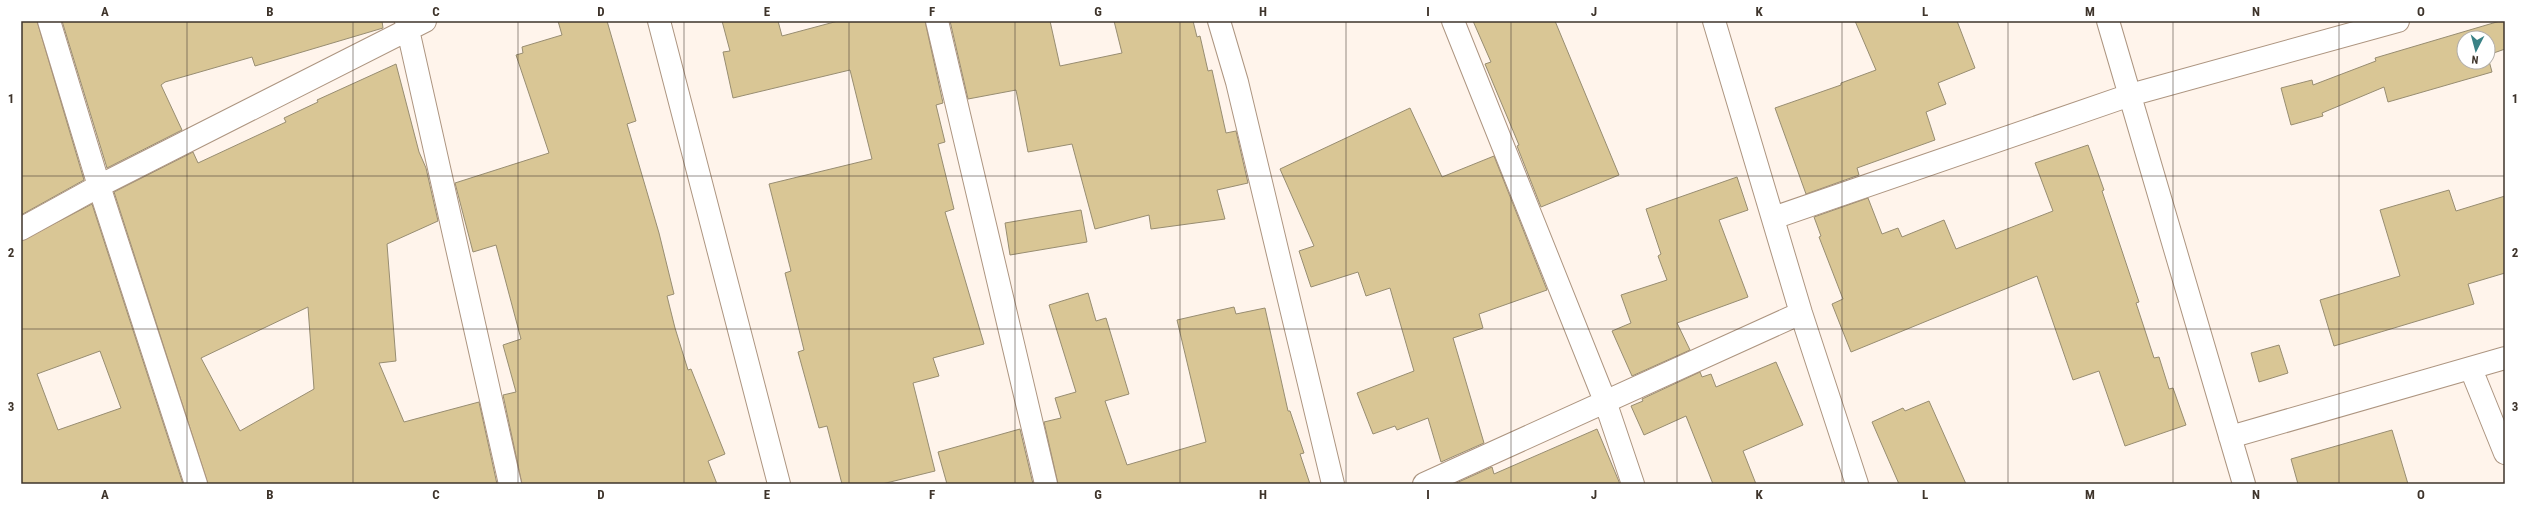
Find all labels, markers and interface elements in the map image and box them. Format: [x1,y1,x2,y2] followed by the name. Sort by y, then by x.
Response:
[101,4,109,19] text: A
[266,4,274,19] text: B
[432,4,440,19] text: C
[597,4,605,19] text: D
[764,4,771,19] text: E
[929,4,935,19] text: F
[1094,4,1102,19] text: G
[1259,4,1267,19] text: H
[1426,4,1430,19] text: I
[1591,4,1597,19] text: J
[1755,4,1763,19] text: K
[1922,4,1928,19] text: L
[2085,4,2095,19] text: M
[2252,4,2260,19] text: N
[2417,4,2425,19] text: O
[2456,30,2496,70] north arrow
[2471,53,2479,66] text: N
[8,91,14,106] text: 1
[2512,91,2518,106] text: 1
[8,245,15,260] text: 2
[2512,245,2519,260] text: 2
[8,399,14,414] text: 3
[2512,399,2518,414] text: 3
[101,487,109,502] text: A
[266,487,274,502] text: B
[432,487,440,502] text: C
[597,487,605,502] text: D
[764,487,771,502] text: E
[929,487,935,502] text: F
[1094,487,1102,502] text: G
[1259,487,1267,502] text: H
[1426,487,1430,502] text: I
[1591,487,1597,502] text: J
[1755,487,1763,502] text: K
[1922,487,1928,502] text: L
[2085,487,2095,502] text: M
[2252,487,2260,502] text: N
[2417,487,2425,502] text: O

